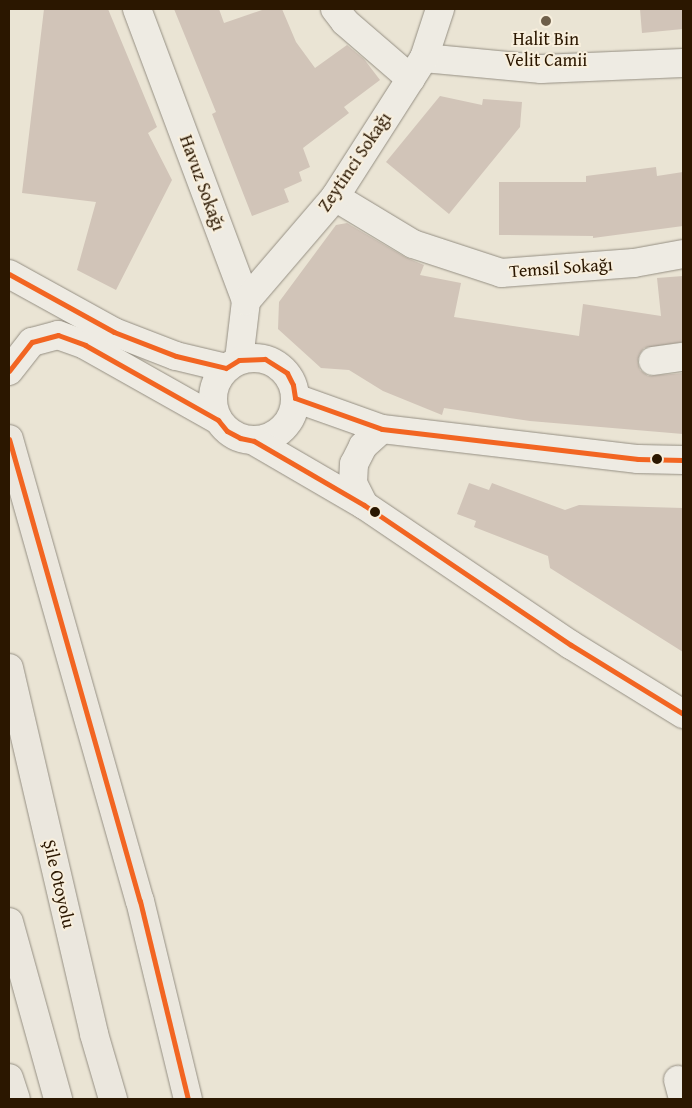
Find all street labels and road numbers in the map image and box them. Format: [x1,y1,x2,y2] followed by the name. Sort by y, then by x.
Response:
[314,108,396,216] street label: Zeytinci Sokağı
[175,132,229,234] street label: Havuz Sokağı
[509,254,613,282] street label: Temsil Sokağı
[38,838,80,930] street label: Şile Otoyolu

